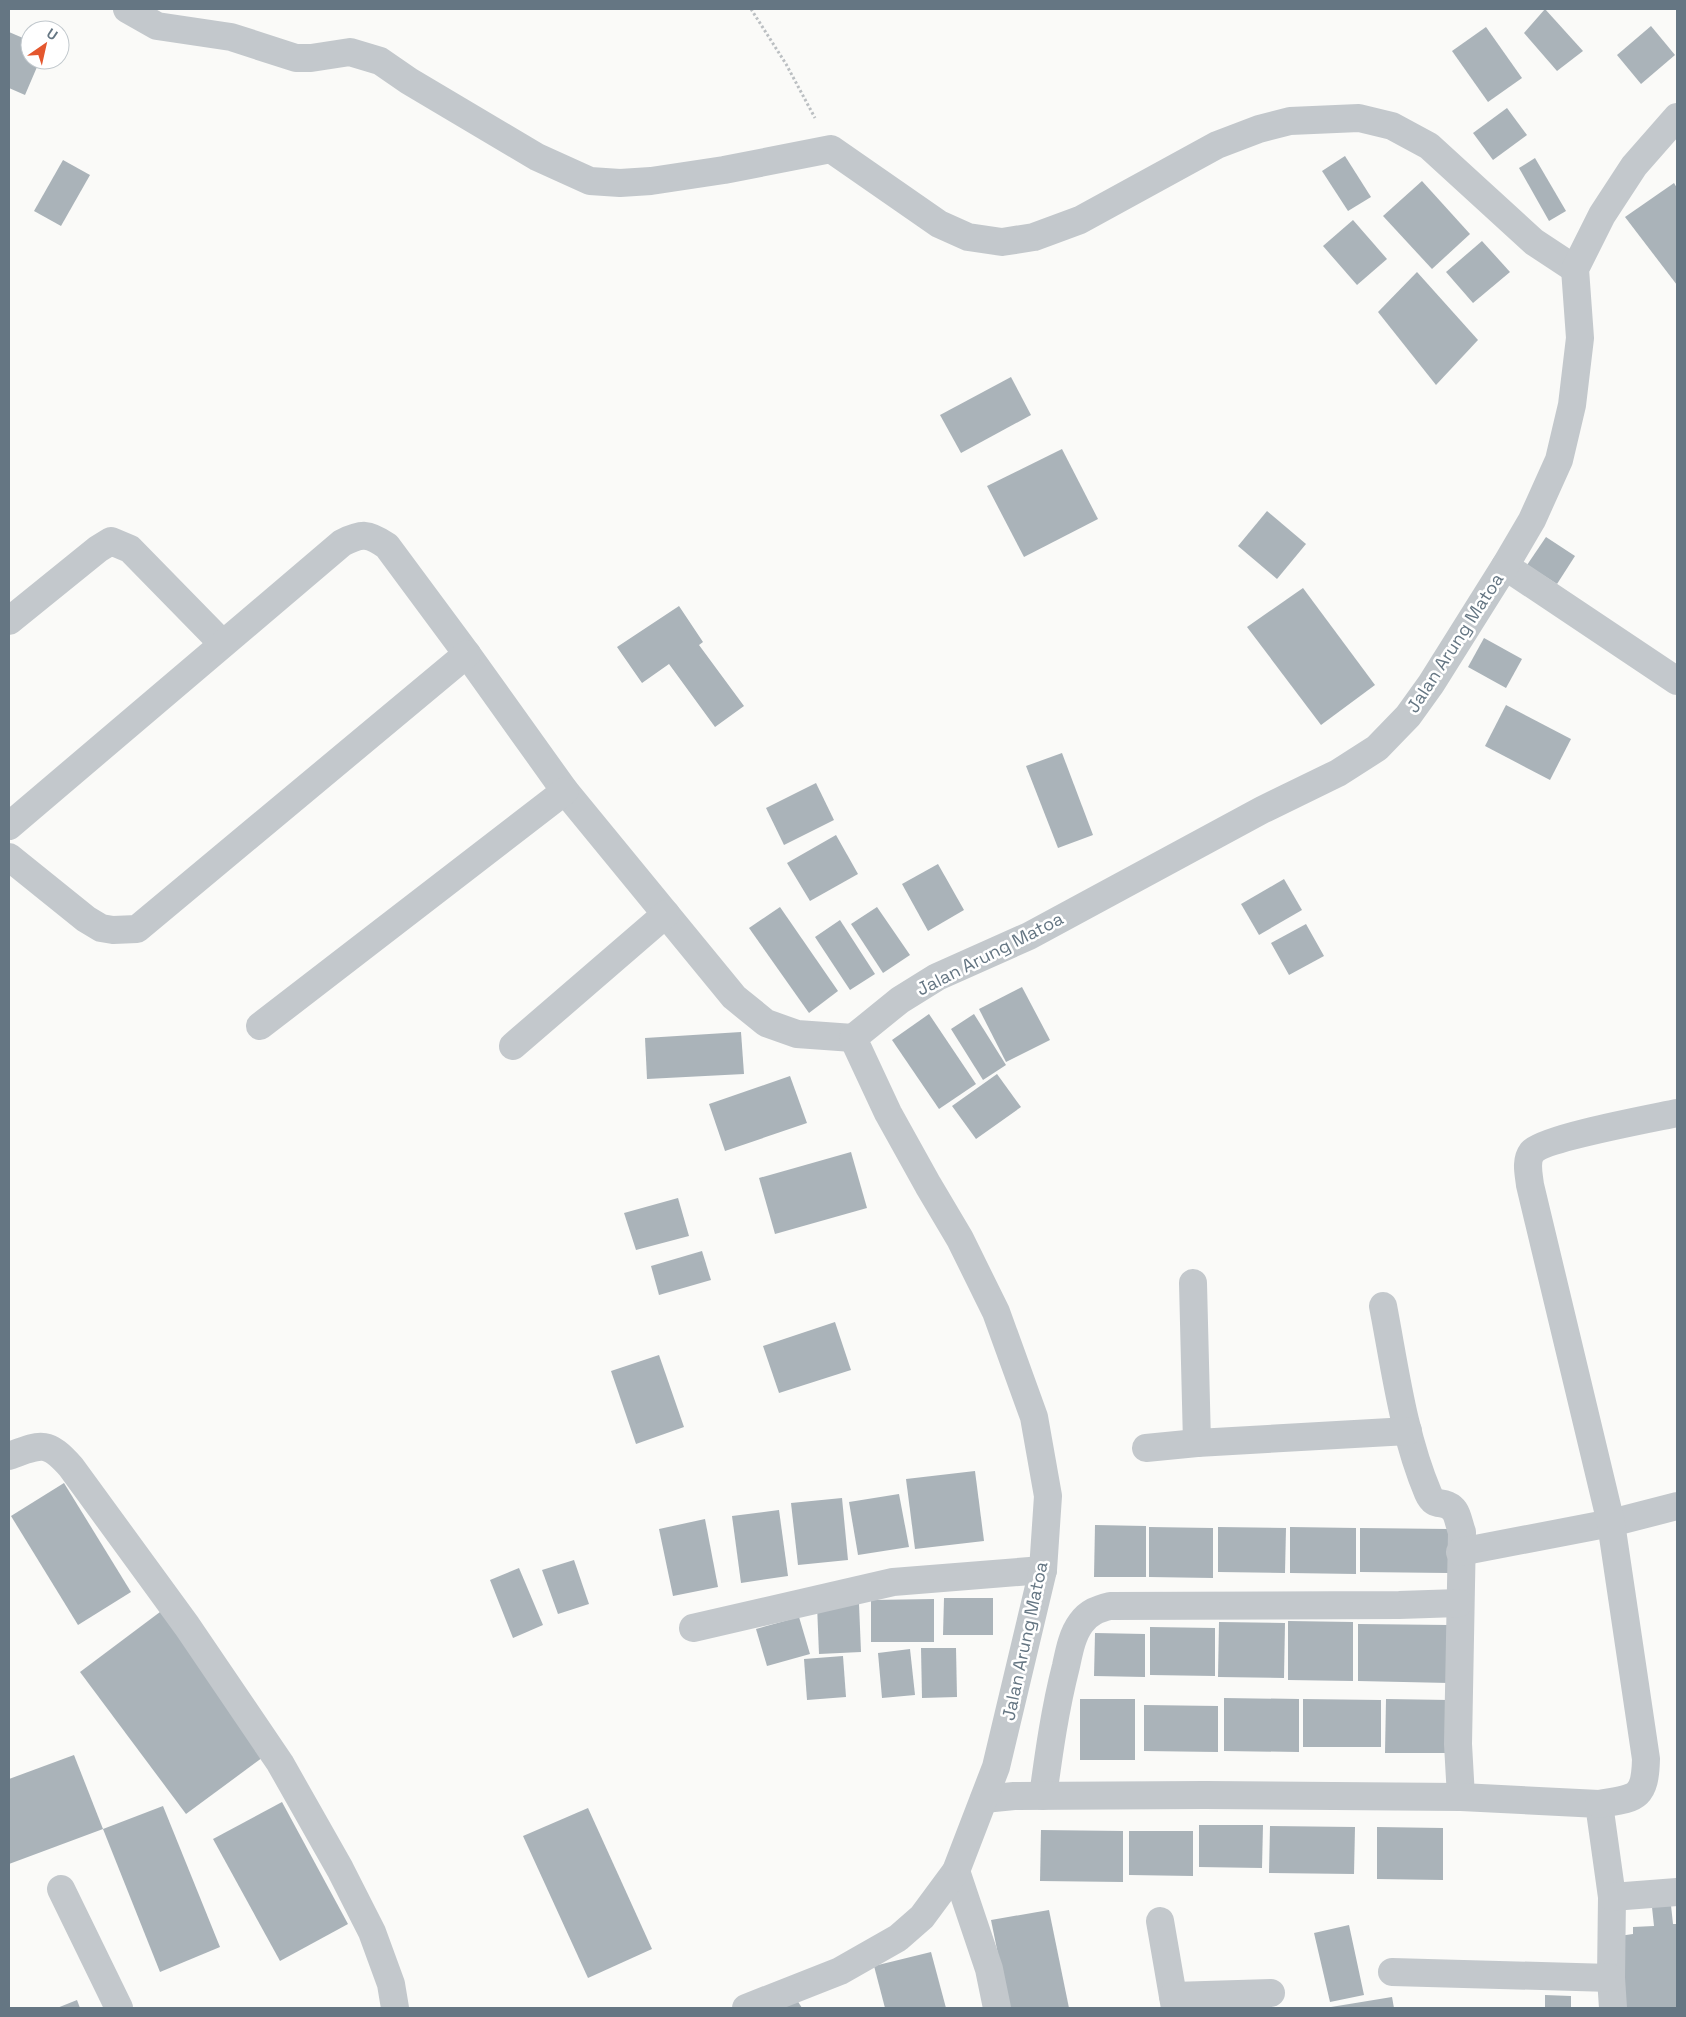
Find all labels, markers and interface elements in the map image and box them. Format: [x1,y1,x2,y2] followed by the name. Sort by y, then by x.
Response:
[20,20,70,70] north arrow
[43,24,61,44] text: U
[1401,569,1508,717] street label: Jalan Arung Matoa
[912,907,1067,1001] street label: Jalan Arung Matoa
[996,1559,1053,1722] street label: Jalan Arung Matoa

